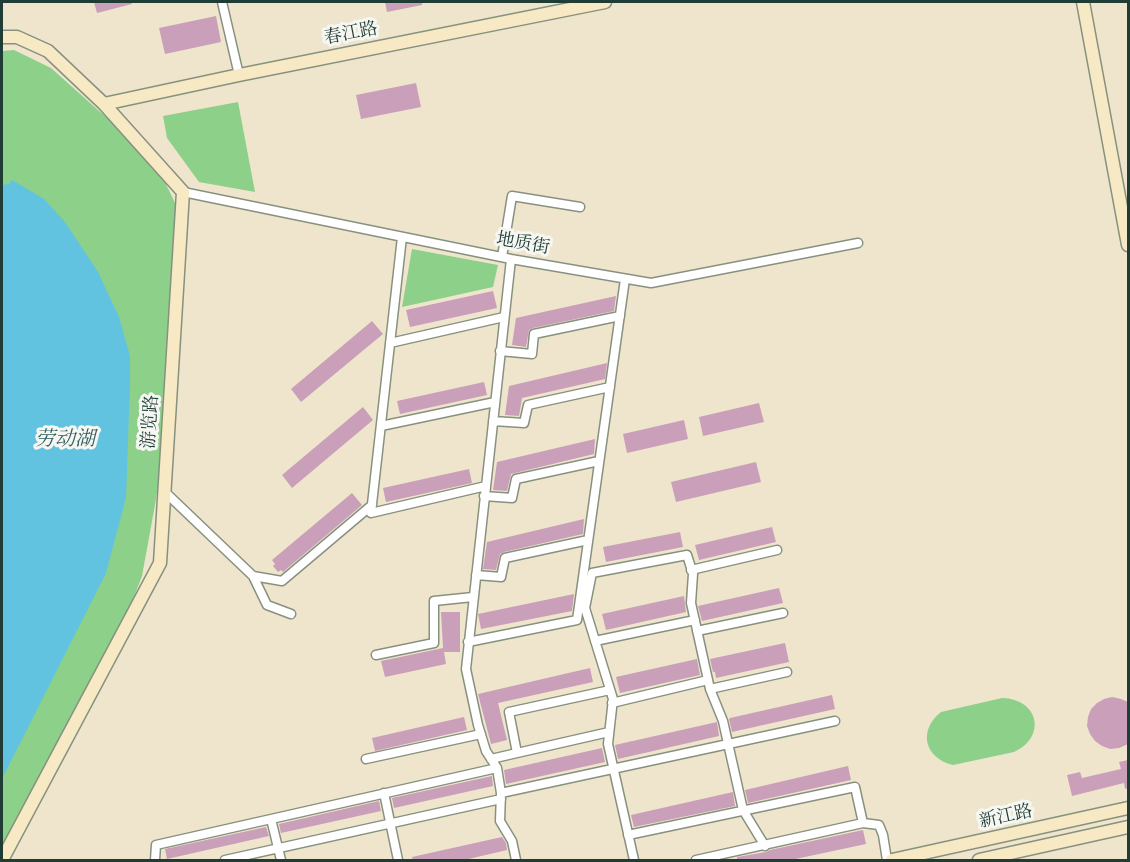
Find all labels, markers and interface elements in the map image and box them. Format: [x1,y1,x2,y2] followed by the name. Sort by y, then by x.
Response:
[322,18,380,50] street label: 春江路
[495,229,551,259] street label: 地质街
[138,394,164,450] street label: 游览路
[35,428,95,452] water label: 劳动湖
[977,801,1035,833] street label: 新江路

